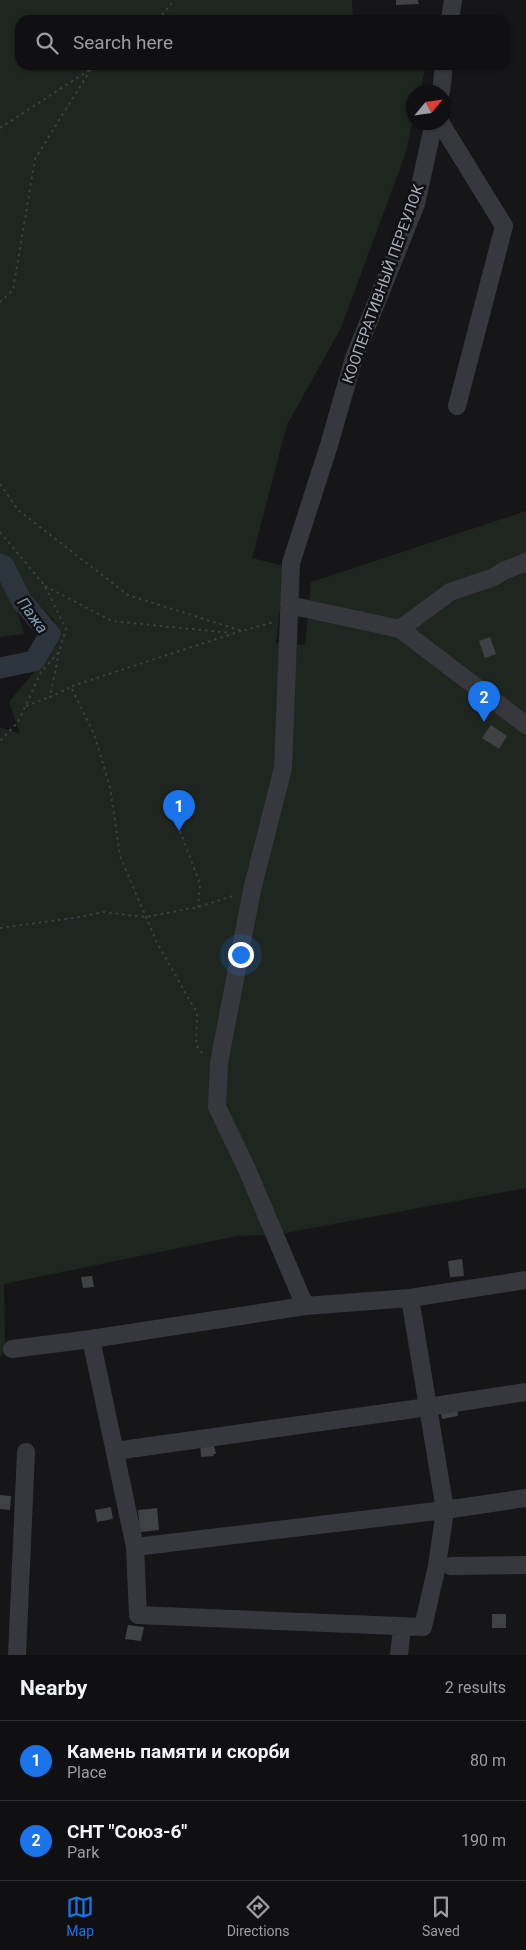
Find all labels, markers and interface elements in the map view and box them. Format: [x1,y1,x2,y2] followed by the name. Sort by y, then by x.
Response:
[15,15,511,70] search box
[33,29,61,57] icon: search
[73,31,173,54] text: Search here
[406,85,451,130] north arrow
[339,182,428,386] street label: КООПЕРАТИВНЫЙ ПЕРЕУЛОК
[13,594,52,637] water label: Пажа
[468,681,500,722] pin: 2
[163,790,195,831] pin: 1
[228,942,254,968] your location
[20,1676,87,1700] text: Nearby
[445,1678,506,1697] text: 2 results
[67,1740,290,1763] text: Камень памяти и скорби
[31,1751,41,1770] text: 1
[470,1751,506,1770] text: 80 m
[67,1763,107,1782] text: Place
[67,1820,187,1843] text: СНТ "Союз-6"
[31,1831,41,1850] text: 2
[461,1831,506,1850] text: 190 m
[67,1843,99,1862] text: Park
[66,1893,94,1939] tab: Map
[227,1893,290,1939] tab: Directions
[422,1893,460,1939] tab: Saved

